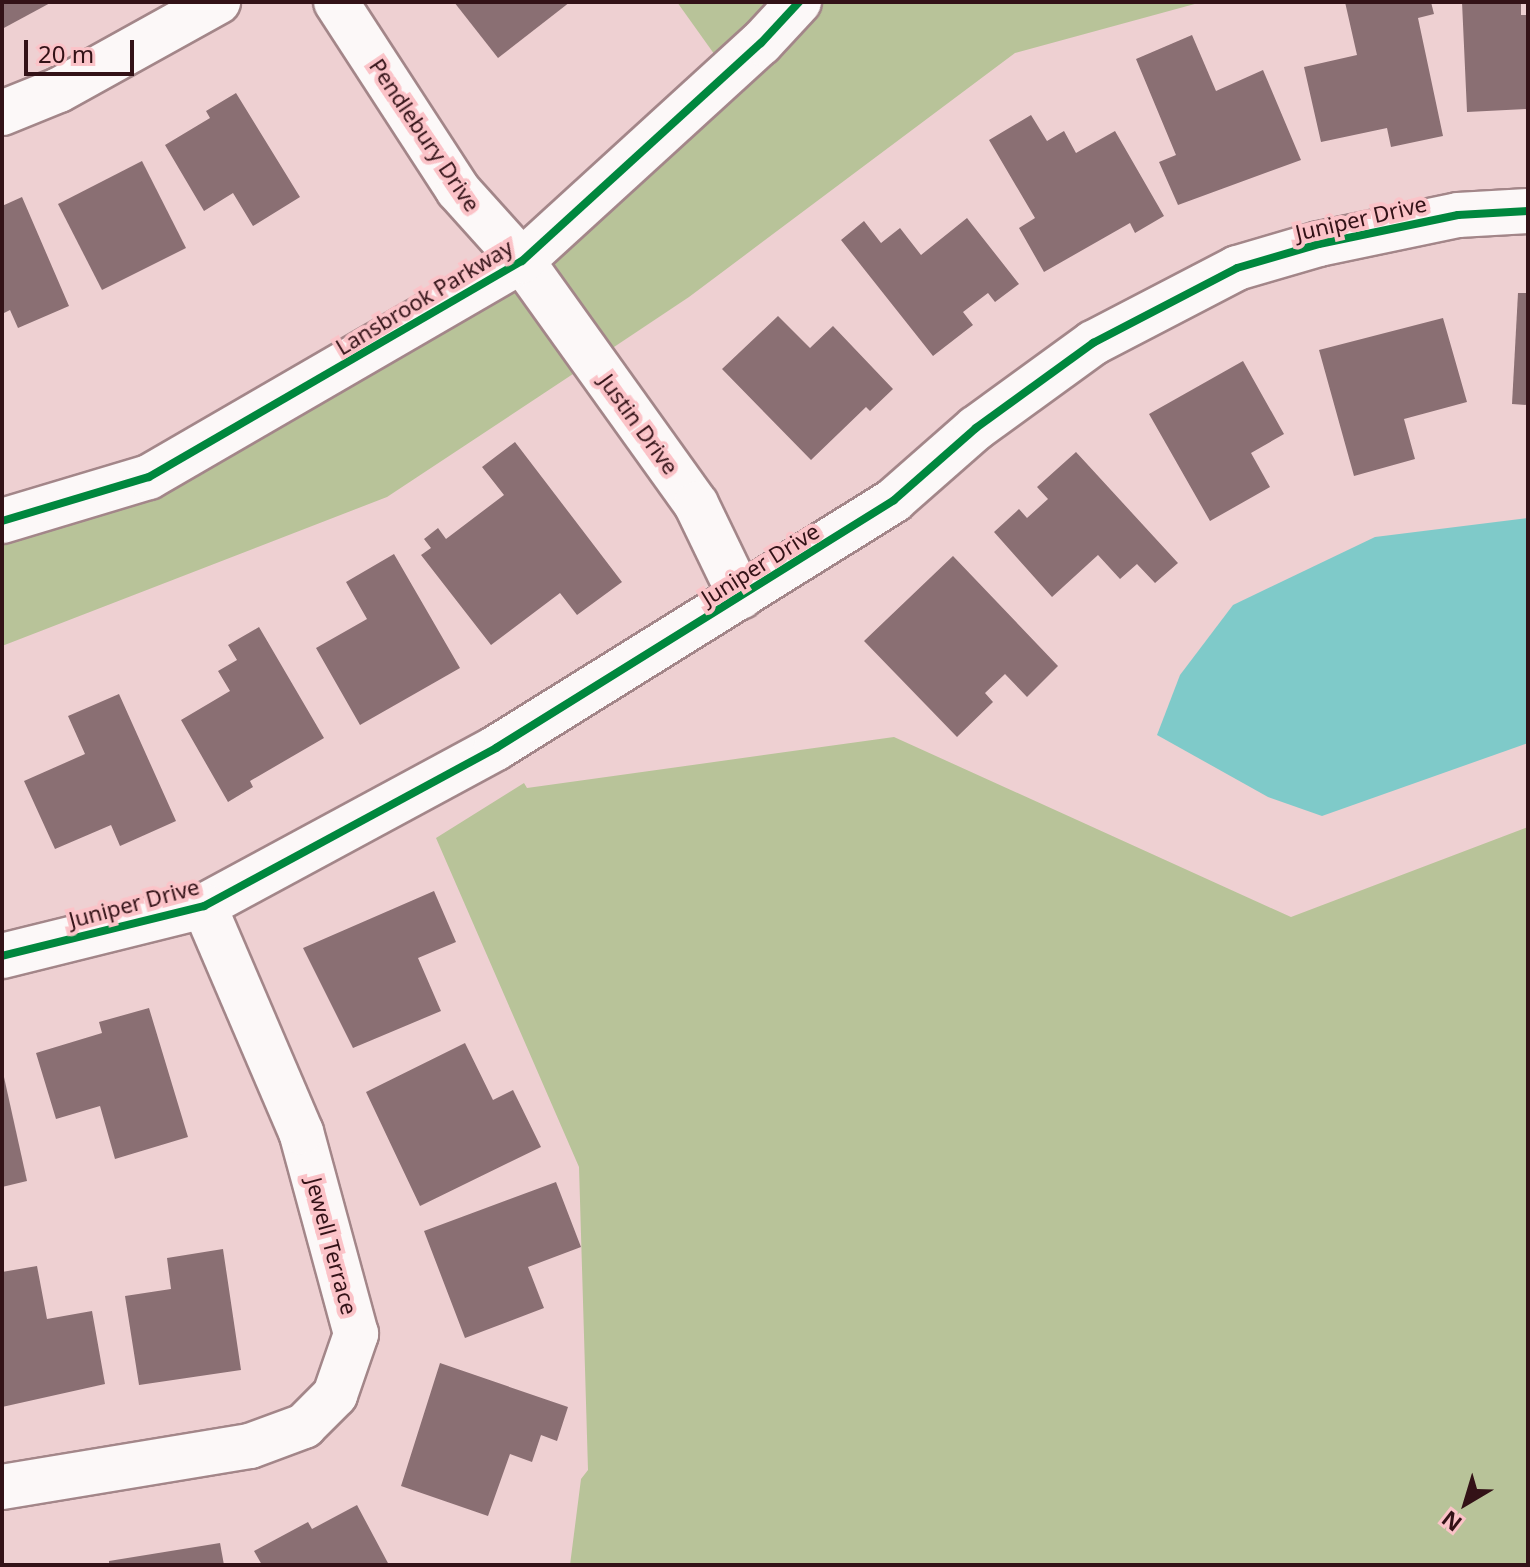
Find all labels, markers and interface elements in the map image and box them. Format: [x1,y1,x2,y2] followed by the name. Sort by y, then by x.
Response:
[28,24,138,74] scale bar
[38,37,94,70] text: 20 m
[364,54,486,216] street label: Pendlebury Drive
[1293,190,1429,246] street label: Juniper Drive
[331,234,517,360] street label: Lansbrook Parkway
[594,369,684,479] street label: Justin Drive
[696,517,824,611] street label: Juniper Drive
[66,873,202,933] street label: Juniper Drive
[301,1175,363,1317] street label: Jewell Terrace
[1426,1463,1506,1543] north arrow
[1435,1505,1468,1539] text: N

